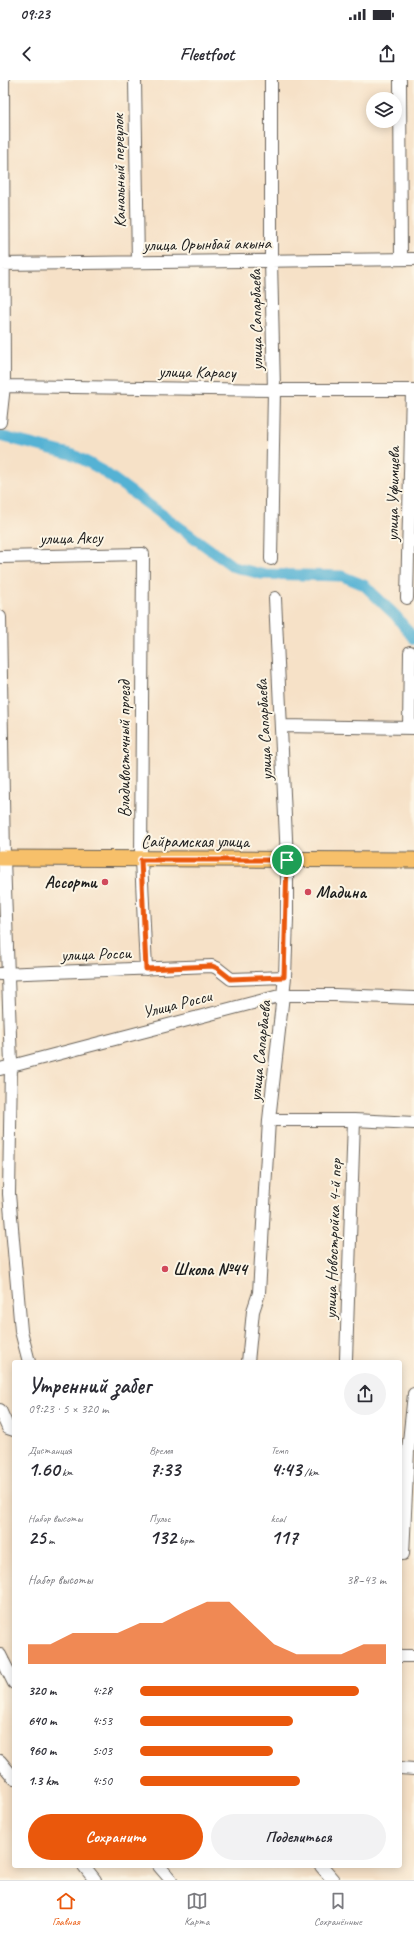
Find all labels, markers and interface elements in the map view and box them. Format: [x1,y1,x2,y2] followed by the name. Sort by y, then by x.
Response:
[20,5,50,24] text: 09:23
[16,43,38,65] icon: back
[180,43,234,65] text: Fleetfoot
[376,43,398,65] icon: share
[366,92,402,128] map controls
[366,92,402,128] button: layers
[107,112,130,228] street label: Канальный переулок
[142,232,273,256] street label: улица Орынбай акына
[245,268,267,372] street label: улица Сапарбаева
[157,361,237,383] street label: улица Карасу
[382,444,404,543] street label: улица Уфимцева
[38,527,104,549] street label: улица Аксу
[251,678,277,782] street label: улица Сапарбаева
[114,679,135,817] street label: Владивосточный проезд
[141,831,251,852] street label: Сайрамская улица
[270,843,304,877] pin
[276,849,298,871] icon: arrive
[45,872,98,893] place label: Ассорти
[100,877,110,887] marker: Ассорти
[316,882,367,903] place label: Мадина
[303,887,313,897] marker: Мадина
[60,942,133,966] street label: улица Росси
[140,985,215,1023] street label: Улица Росси
[244,998,276,1103] street label: улица Сапарбаева
[320,1157,346,1320] street label: улица Новостройка 4-й пер
[173,1259,249,1280] place label: Школа №44
[160,1264,170,1274] marker: Школа №44
[28,1372,151,1400] text: Утренний забег
[344,1373,386,1415] button: share
[28,1401,109,1417] text: 09:23 · 5 × 320 m
[28,1443,72,1457] text: Дистанция
[149,1443,173,1457] text: Время
[271,1443,288,1457] text: Темп
[28,1457,59,1482] text: 1.60
[149,1457,180,1482] text: 7:33
[271,1457,302,1482] text: 4:43
[59,1465,73,1479] text: km
[302,1465,319,1479] text: /km
[28,1511,83,1525] text: Набор высоты
[149,1511,171,1525] text: Пульс
[271,1511,285,1525] text: kcal
[28,1525,46,1550] text: 25
[149,1525,176,1550] text: 132
[271,1525,298,1550] text: 117
[46,1533,55,1547] text: m
[176,1533,194,1547] text: bpm
[28,1572,93,1588] text: Набор высоты
[346,1572,386,1588] text: 38–43 m
[28,1683,56,1699] text: 320 m
[92,1683,112,1699] text: 4:28
[28,1713,56,1729] text: 640 m
[92,1713,112,1729] text: 4:53
[28,1743,56,1759] text: 960 m
[92,1743,112,1759] text: 5:03
[28,1773,58,1789] text: 1.3 km
[92,1773,112,1789] text: 4:50
[28,1814,203,1860] button: Сохранить
[211,1814,386,1860] button: Поделиться
[52,1890,80,1928] tab: Главная
[184,1890,209,1928] tab: Карта
[314,1890,362,1928] tab: Сохранённые

